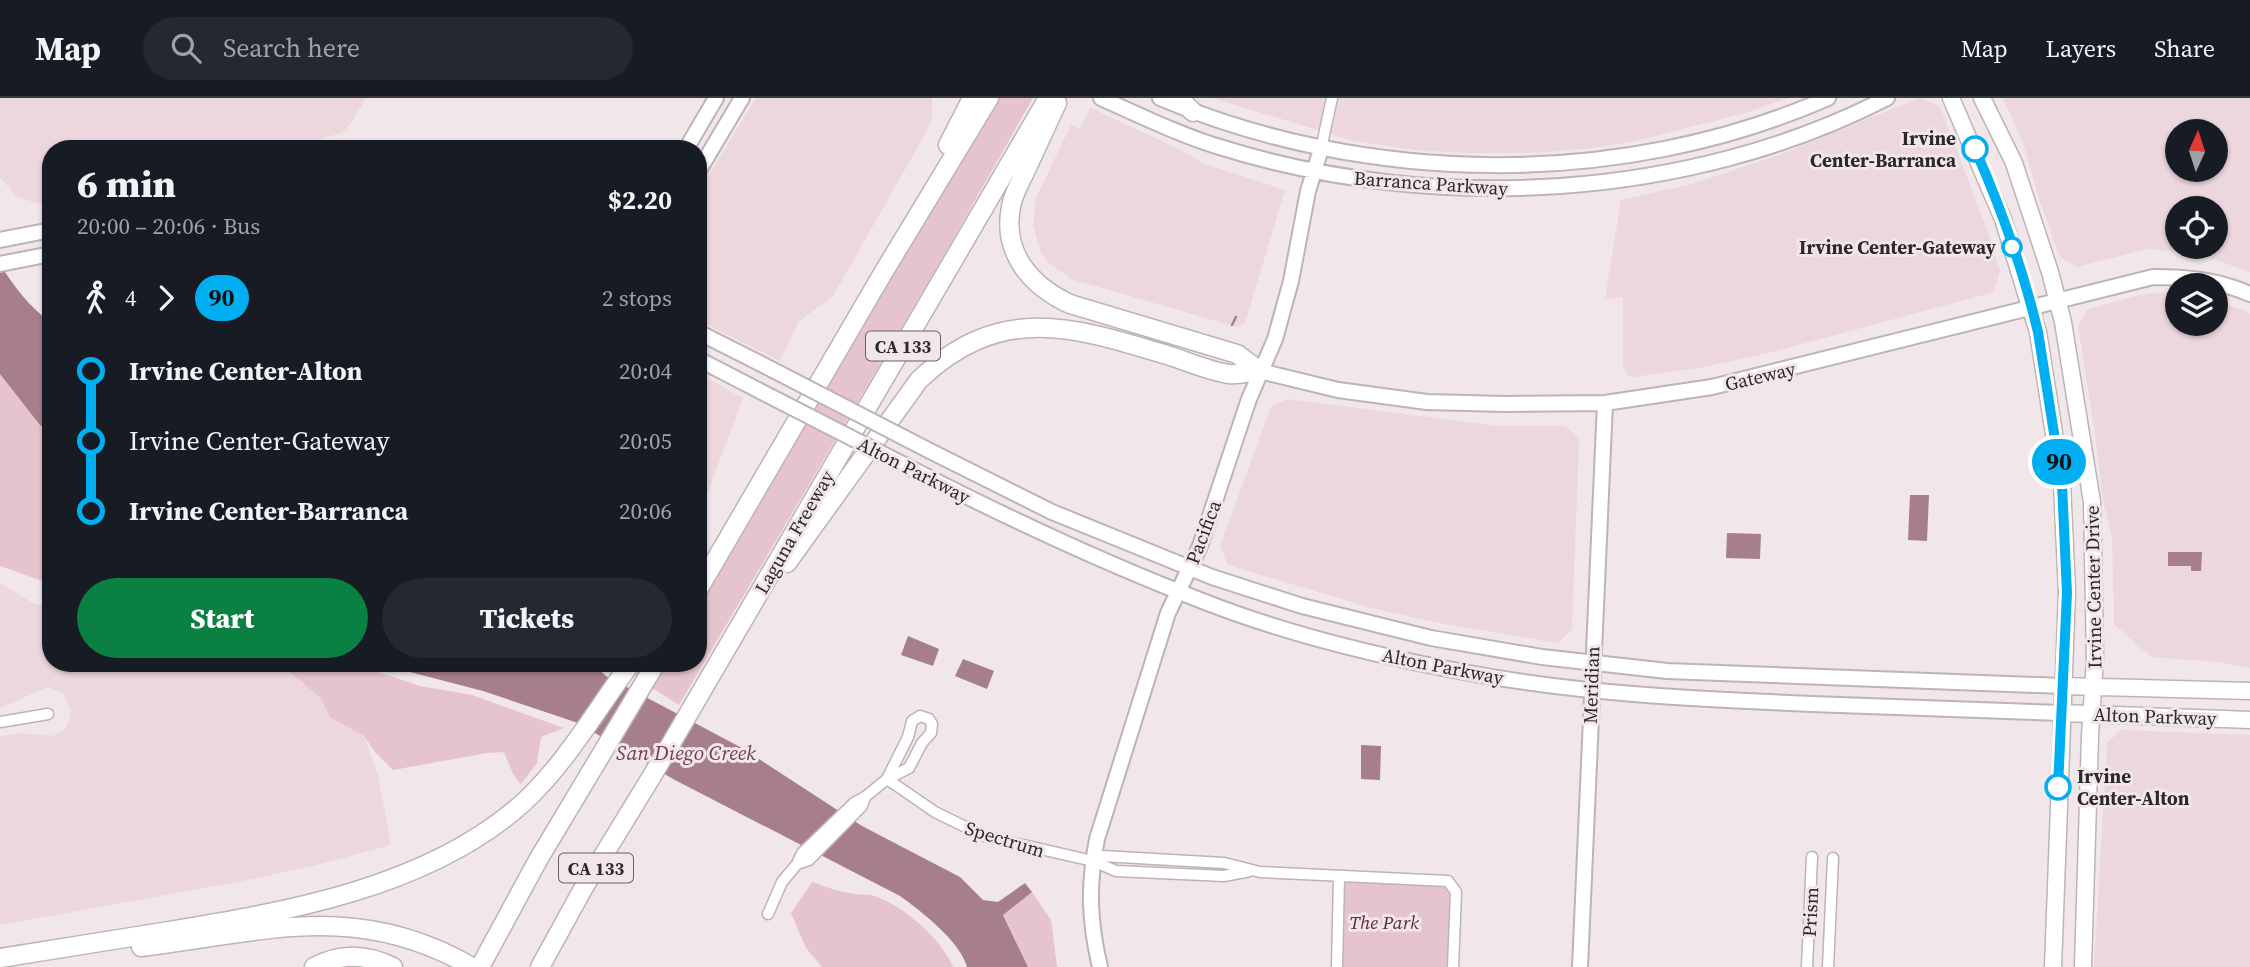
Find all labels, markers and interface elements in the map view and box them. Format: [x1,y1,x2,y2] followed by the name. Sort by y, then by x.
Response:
[143,17,633,80] search box
[35,26,101,71] text: Map
[167,29,205,67] icon: search
[223,30,360,66] text: Search here
[1961,32,2008,65] text: Map
[2046,32,2116,65] text: Layers
[2154,32,2215,65] text: Share
[2165,119,2228,182] north arrow
[2165,119,2228,336] map controls
[1810,125,1957,173] place label: Irvine Center-Barranca
[1962,136,1988,162] marker: Irvine Center-Barranca
[77,158,176,210] text: 6 min
[1353,165,1509,201] street label: Barranca Parkway
[608,182,672,218] text: $2.20
[2165,196,2228,259] button: locate
[77,210,260,242] text: 20:00 – 20:06 · Bus
[1799,234,1997,260] place label: Irvine Center-Gateway
[2002,237,2022,257] marker: Irvine Center-Gateway
[2165,273,2228,336] button: layers
[77,279,115,317] icon: walk
[147,279,185,317] icon: forward
[209,281,235,314] text: 90
[125,282,137,314] text: 4
[602,282,672,314] text: 2 stops
[866,332,940,360] road number: CA 133
[129,353,363,389] text: Irvine Center-Alton
[619,355,672,387] text: 20:04
[1722,355,1798,397] street label: Gateway
[129,423,390,459] text: Irvine Center-Gateway
[619,425,672,457] text: 20:05
[853,430,975,510] street label: Alton Parkway
[2028,439,2090,485] line badge: 90
[2046,445,2072,478] text: 90
[748,465,840,598] street label: Laguna Freeway
[129,493,408,529] text: Irvine Center-Barranca
[619,495,672,527] text: 20:06
[1179,496,1227,568] street label: Pacifica
[2079,505,2107,669] street label: Irvine Center Drive
[77,578,368,658] button: Start
[382,578,672,658] button: Tickets
[1380,641,1506,691] street label: Alton Parkway
[1577,646,1605,724] street label: Meridian
[2093,701,2217,731] street label: Alton Parkway
[616,738,756,767] water label: San Diego Creek
[2077,763,2190,811] place label: Irvine Center-Alton
[2045,774,2071,800] marker: Irvine Center-Alton
[962,815,1048,863] street label: Spectrum
[559,854,633,882] road number: CA 133
[1796,886,1824,938] street label: Prism
[1349,909,1419,935] park label: The Park

